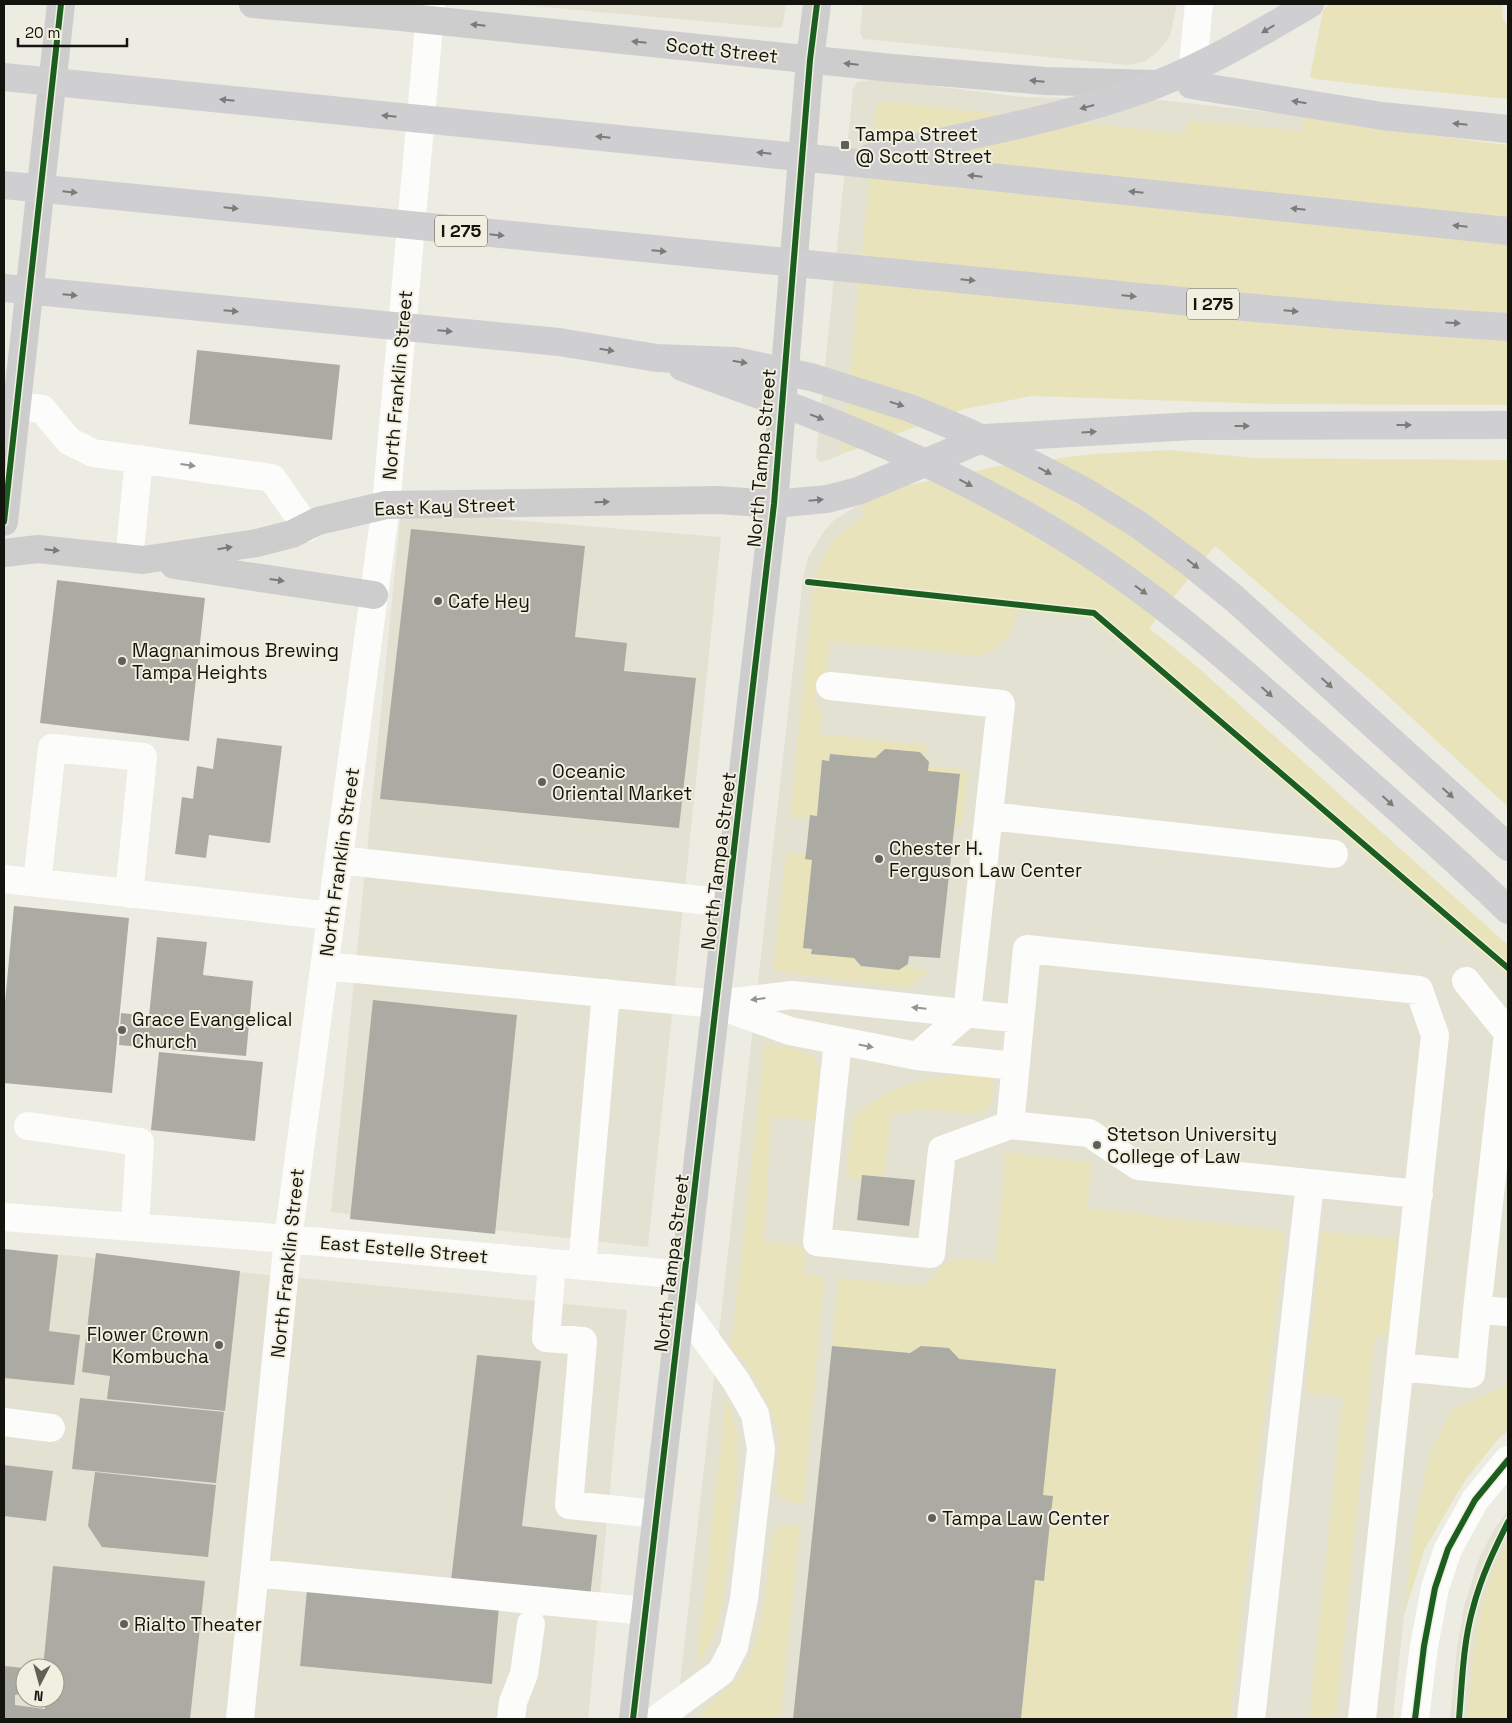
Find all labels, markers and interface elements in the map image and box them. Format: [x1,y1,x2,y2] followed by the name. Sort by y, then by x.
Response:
[18,15,126,47] scale bar
[469,21,485,29] one-way arrow
[25,23,60,42] text: 20 m
[1261,24,1274,33] one-way arrow
[665,32,779,69] street label: Scott Street
[631,38,647,46] one-way arrow
[843,60,859,68] one-way arrow
[1029,76,1045,84] one-way arrow
[219,95,235,103] one-way arrow
[1290,98,1306,106] one-way arrow
[1080,103,1095,111] one-way arrow
[380,112,396,120] one-way arrow
[1451,120,1467,128] one-way arrow
[855,122,992,169] place label: Tampa Street @ Scott Street
[594,133,610,141] one-way arrow
[839,139,851,151] marker: Tampa Street @ Scott Street
[756,149,772,157] one-way arrow
[967,172,983,180] one-way arrow
[62,188,78,196] one-way arrow
[1128,188,1144,196] one-way arrow
[224,204,240,212] one-way arrow
[1290,205,1306,213] one-way arrow
[435,216,487,247] road number: I 275
[1451,222,1467,230] one-way arrow
[490,231,506,239] one-way arrow
[651,247,667,255] one-way arrow
[960,276,976,284] one-way arrow
[1187,288,1239,320] road number: I 275
[377,289,418,481] street label: North Franklin Street
[62,292,78,300] one-way arrow
[1122,292,1138,300] one-way arrow
[224,307,240,315] one-way arrow
[1283,307,1299,315] one-way arrow
[1445,320,1461,328] one-way arrow
[438,327,454,335] one-way arrow
[599,346,615,354] one-way arrow
[733,359,749,367] one-way arrow
[741,368,782,548] street label: North Tampa Street
[890,400,905,408] one-way arrow
[810,414,825,421] one-way arrow
[1396,421,1412,429] one-way arrow
[1234,422,1250,430] one-way arrow
[1081,427,1097,435] one-way arrow
[180,462,196,470] one-way arrow
[1038,467,1052,475] one-way arrow
[959,479,973,487] one-way arrow
[374,492,516,521] street label: East Kay Street
[809,496,825,504] one-way arrow
[594,498,610,506] one-way arrow
[218,544,234,552] one-way arrow
[44,546,60,554] one-way arrow
[1186,559,1199,570] one-way arrow
[270,576,286,584] one-way arrow
[1134,585,1148,595] one-way arrow
[448,589,530,614] place label: Cafe Hey
[432,595,444,607] marker: Cafe Hey
[132,638,339,685] place label: Magnanimous Brewing Tampa Heights
[116,655,128,667] marker: Magnanimous Brewing Tampa Heights
[1321,677,1333,689] one-way arrow
[1260,687,1273,698] one-way arrow
[552,759,692,806] place label: Oceanic Oriental Market
[314,766,365,958] street label: North Franklin Street
[695,771,742,952] street label: North Tampa Street
[536,776,548,788] marker: Oceanic Oriental Market
[1441,787,1454,798] one-way arrow
[1381,795,1393,807] one-way arrow
[889,836,1082,883] place label: Chester H. Ferguson Law Center
[873,853,885,865] marker: Chester H. Ferguson Law Center
[749,995,765,1003] one-way arrow
[911,1004,927,1012] one-way arrow
[132,1007,292,1054] place label: Grace Evangelical Church
[116,1024,128,1036] marker: Grace Evangelical Church
[858,1043,874,1051] one-way arrow
[1107,1122,1277,1169] place label: Stetson University College of Law
[1091,1139,1103,1151] marker: Stetson University College of Law
[265,1167,310,1359] street label: North Franklin Street
[648,1173,695,1354] street label: North Tampa Street
[319,1230,489,1269] street label: East Estelle Street
[87,1322,209,1369] place label: Flower Crown Kombucha
[213,1339,225,1351] marker: Flower Crown Kombucha
[942,1506,1110,1531] place label: Tampa Law Center
[926,1512,938,1524] marker: Tampa Law Center
[134,1612,262,1637] place label: Rialto Theater
[118,1618,130,1630] marker: Rialto Theater
[15,1658,65,1708] north arrow
[33,1686,44,1705] text: N

